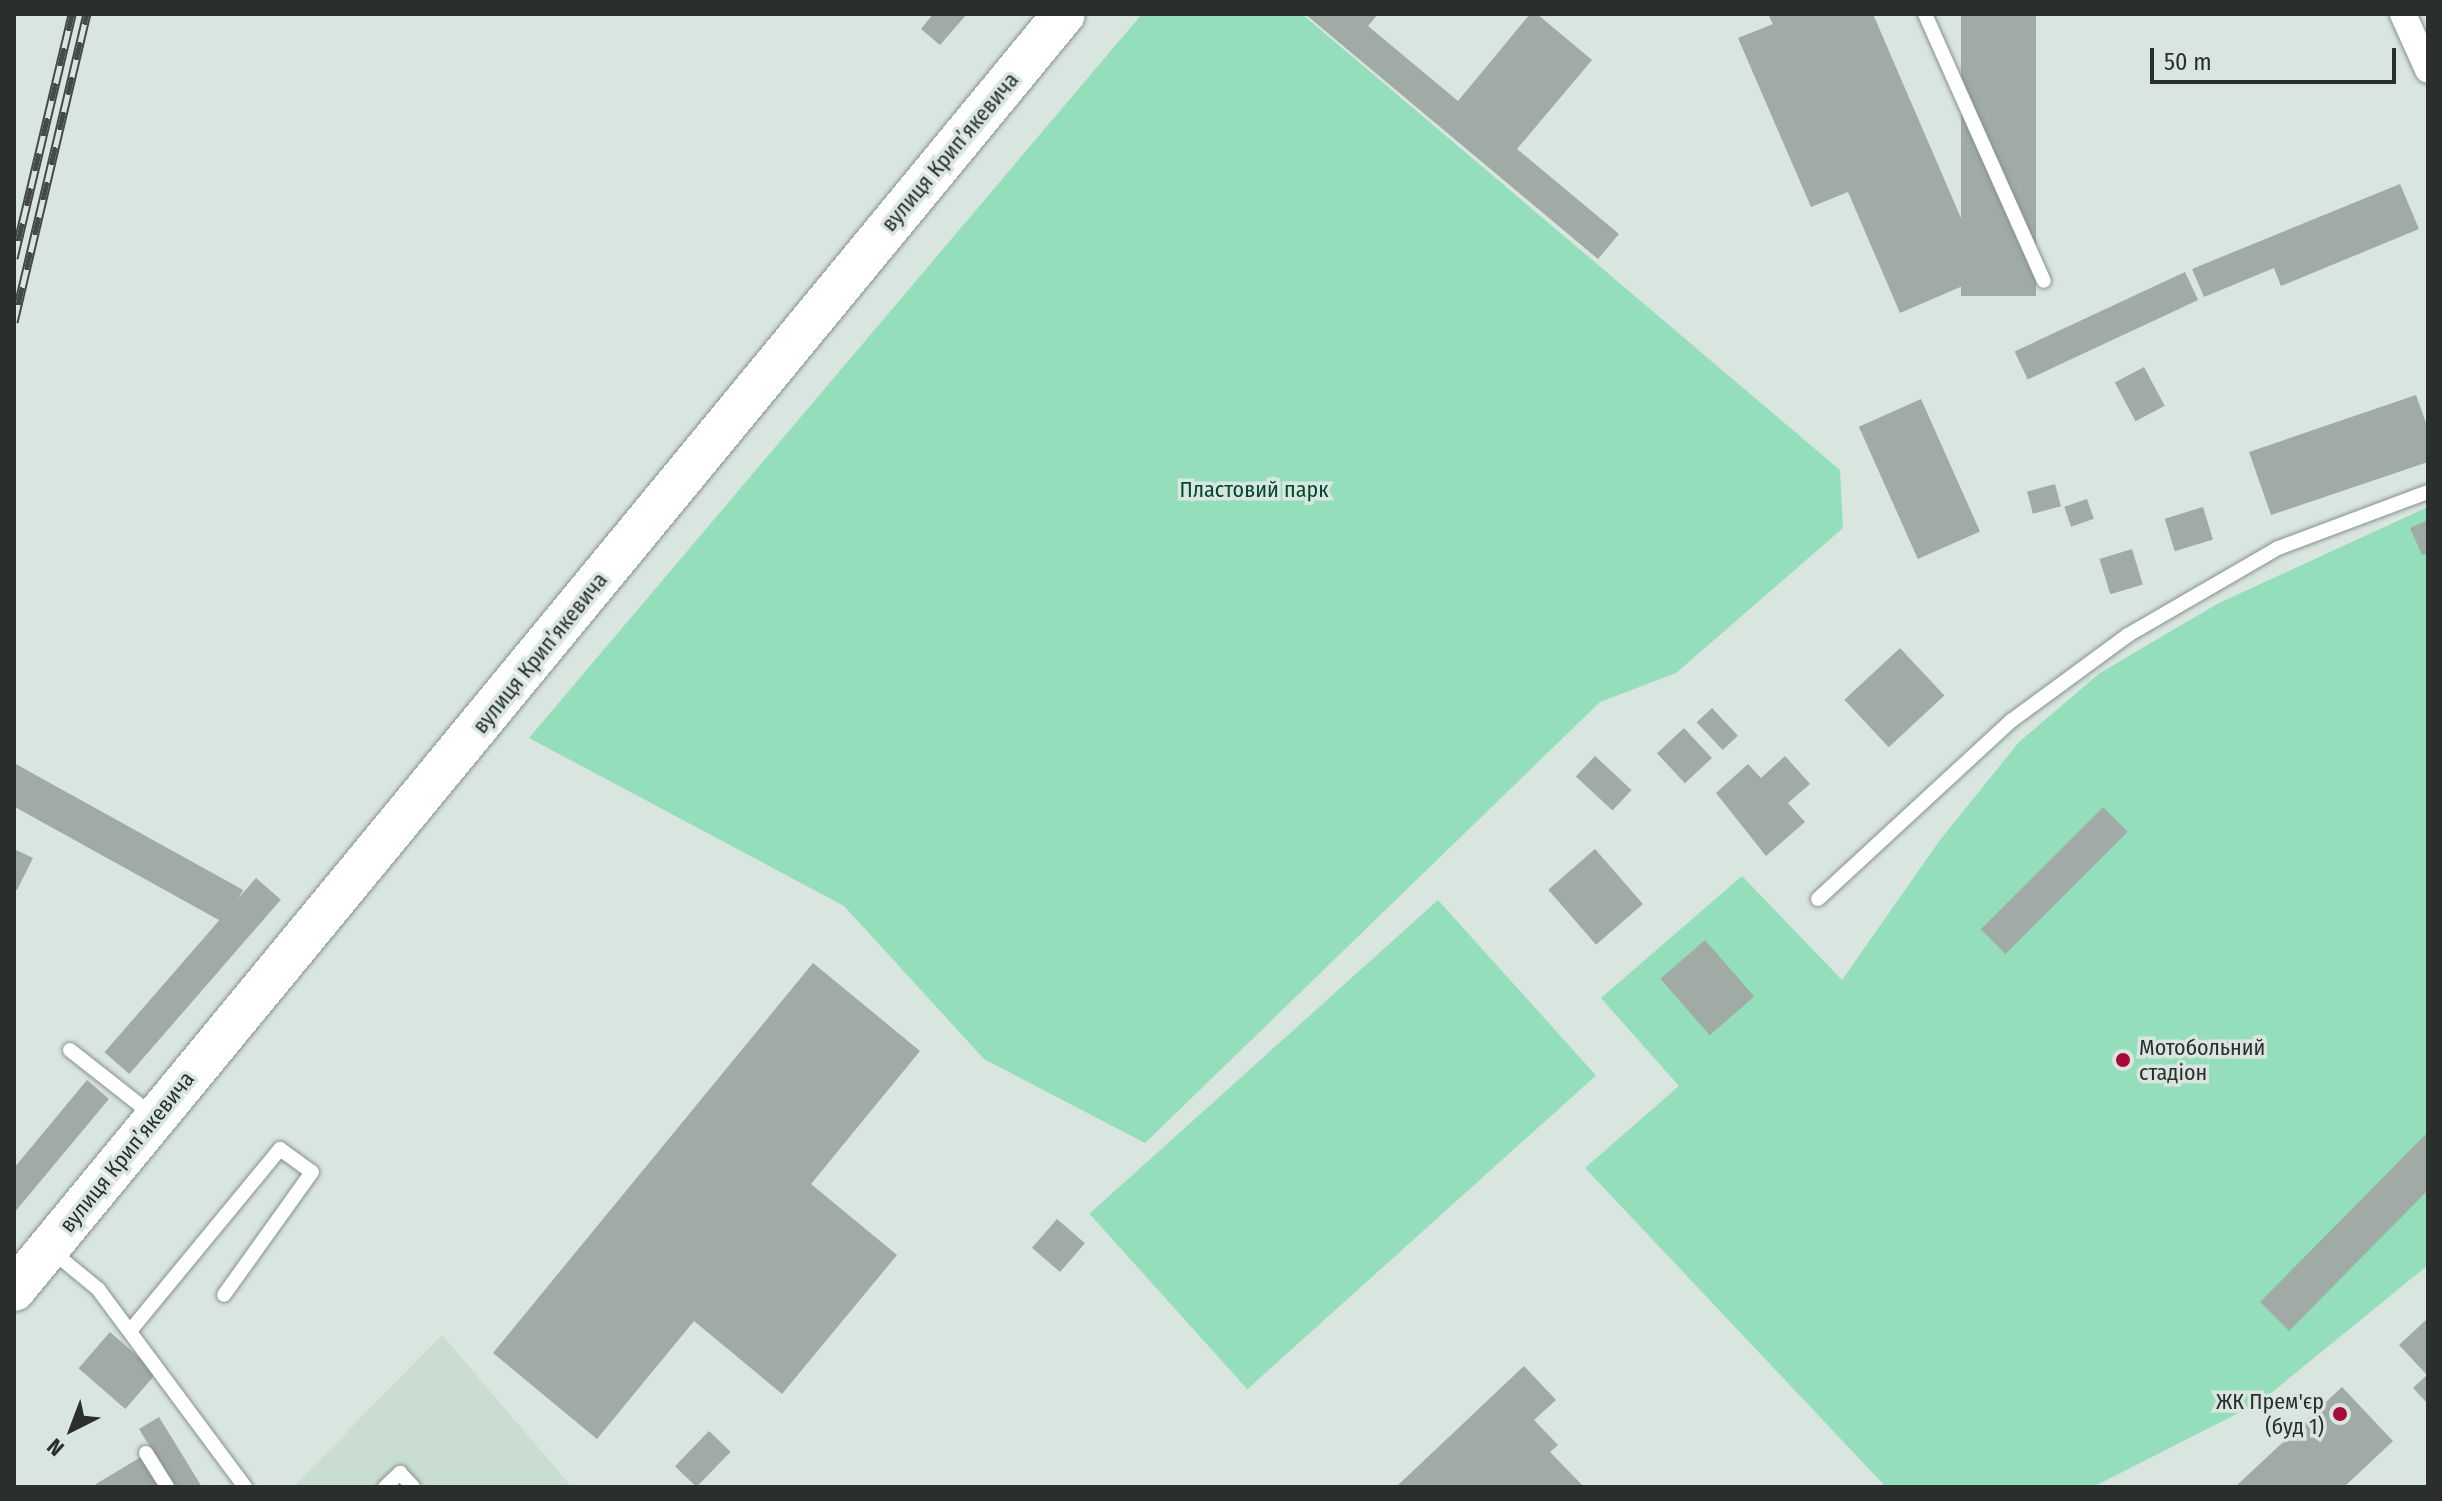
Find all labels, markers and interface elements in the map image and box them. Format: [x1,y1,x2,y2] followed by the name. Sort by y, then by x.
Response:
[2154,32,2400,82] scale bar
[2164,48,2212,76] text: 50 m
[876,67,1024,237] street label: вулиця Крипʼякевича
[1179,477,1329,503] park label: Пластовий парк
[467,567,613,739] street label: вулиця Крипʼякевича
[2139,1034,2265,1086] place label: Мотобольний стадіон
[2114,1051,2132,1069] marker: Мотобольний стадіон
[54,1066,200,1238] street label: вулиця Крипʼякевича
[2216,1388,2324,1440] place label: ЖК Прем'єр (буд 1)
[32,1389,112,1469] north arrow
[2331,1405,2349,1423] marker: ЖК Прем'єр (буд 1)
[42,1433,70,1462] text: N

